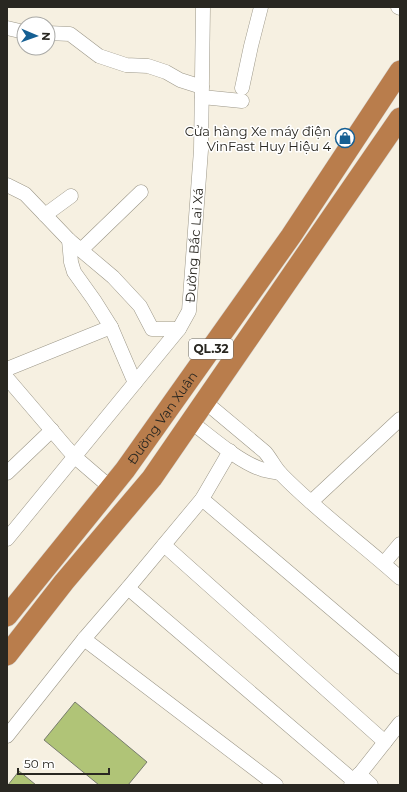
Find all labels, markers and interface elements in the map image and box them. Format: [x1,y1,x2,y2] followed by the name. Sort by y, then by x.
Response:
[16,16,56,56] north arrow
[39,32,53,41] text: N
[185,123,331,154] place label: Cửa hàng Xe máy điện VinFast Huy Hiệu 4
[334,127,356,149] shop icon: Cửa hàng Xe máy điện VinFast Huy Hiệu 4
[182,187,206,303] street label: Đường Bắc Lai Xá
[189,339,233,359] road number: QL.32
[124,368,201,467] street label: Đường Vạn Xuân
[18,750,109,776] scale bar
[24,756,55,771] text: 50 m

